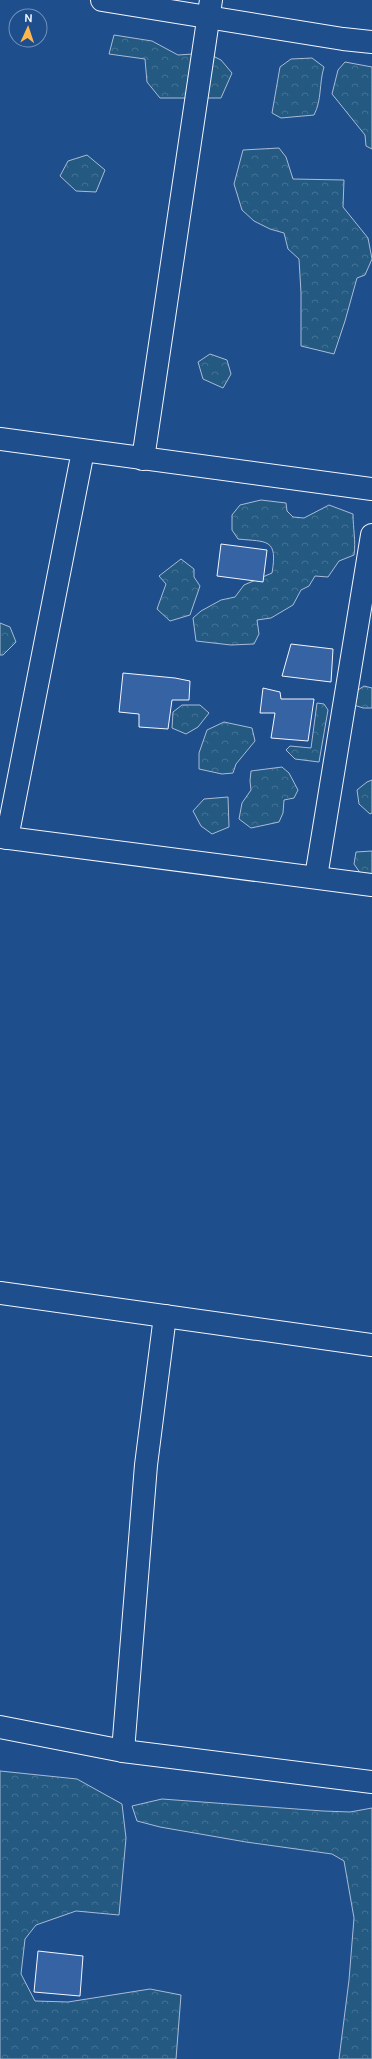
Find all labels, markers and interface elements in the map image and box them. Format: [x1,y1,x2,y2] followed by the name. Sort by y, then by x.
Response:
[8,8,48,48] north arrow
[24,11,33,25] text: N

